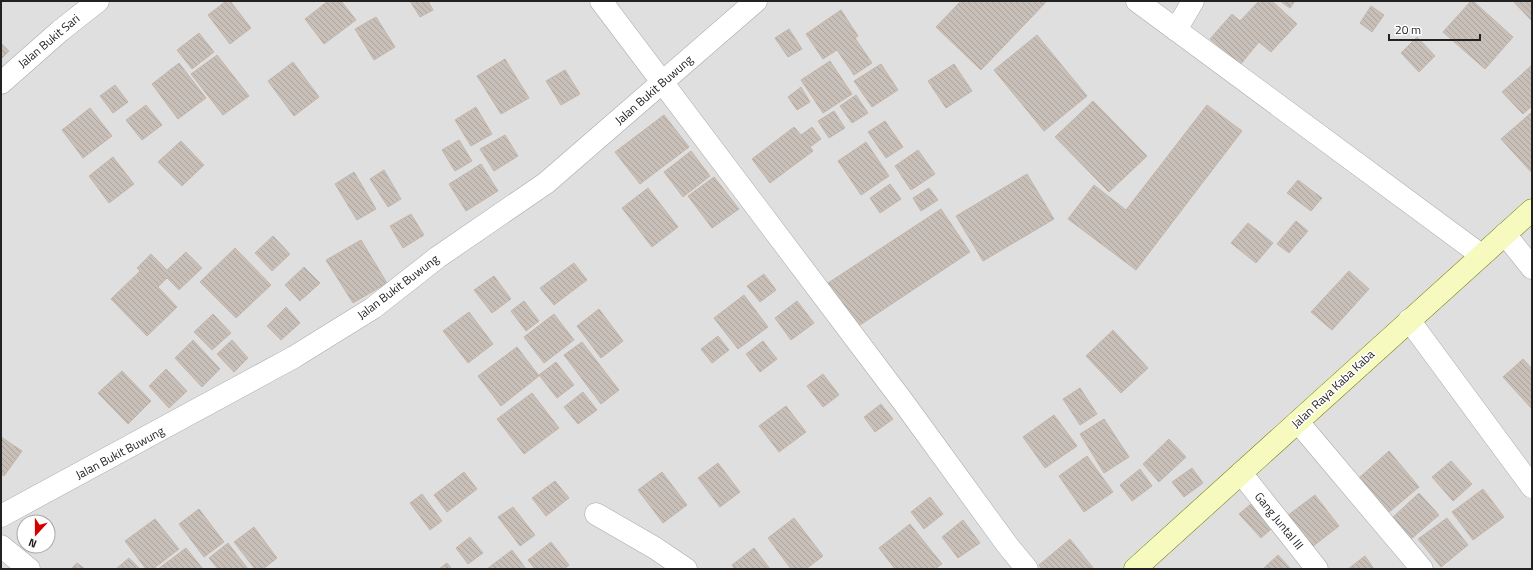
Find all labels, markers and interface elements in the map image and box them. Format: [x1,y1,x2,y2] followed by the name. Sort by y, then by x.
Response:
[14,9,84,72] street label: Jalan Bukit Sari
[1389,16,1480,42] scale bar
[1395,20,1421,39] text: 20 m
[610,50,697,129] street label: Jalan Bukit Buwung
[353,249,443,324] street label: Jalan Bukit Buwung
[1287,345,1379,432] street label: Jalan Raya Kaba Kaba
[72,421,168,484] street label: Jalan Bukit Buwung
[1250,488,1309,554] street label: Gang Juntal III
[16,514,56,554] north arrow
[26,535,39,552] text: N

